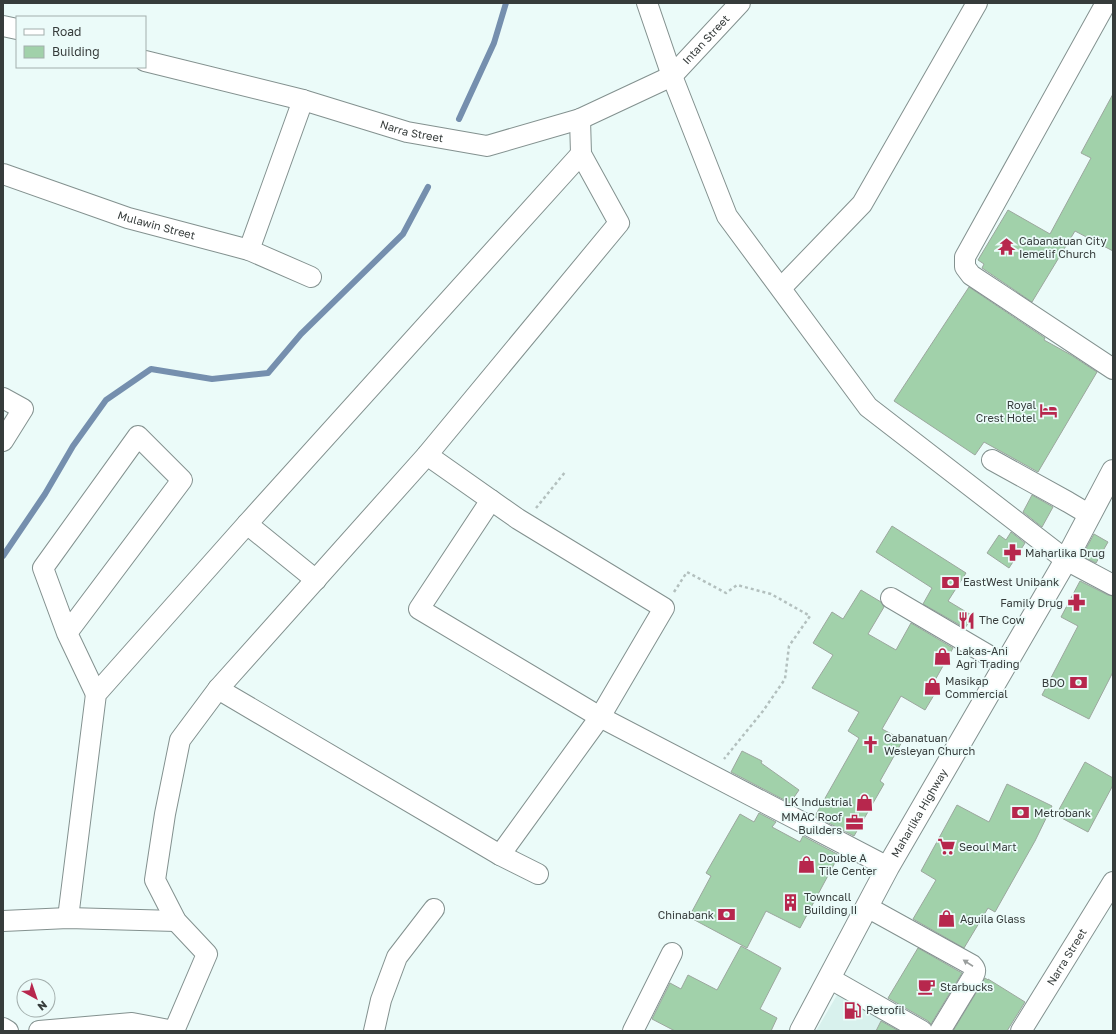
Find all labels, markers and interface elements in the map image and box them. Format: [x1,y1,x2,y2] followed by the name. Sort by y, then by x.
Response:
[679,12,732,67] street label: Intan Street
[16,16,146,68] legend
[52,24,81,39] text: Road
[52,44,100,59] text: Building
[379,117,444,144] street label: Narra Street
[116,208,197,242] street label: Mulawin Street
[1019,234,1107,260] place label: Cabanatuan City Iemelif Church
[996,237,1016,257] temple icon: Cabanatuan City Iemelif Church
[976,398,1036,424] place label: Royal Crest Hotel
[1039,401,1059,421] hotel icon: Royal Crest Hotel
[1002,543,1022,563] pharmacy icon: Maharlika Drug
[1025,546,1105,559] place label: Maharlika Drug
[940,572,960,592] bank icon: EastWest Unibank
[963,575,1059,588] place label: EastWest Unibank
[1066,593,1086,613] pharmacy icon: Family Drug
[1000,596,1063,609] place label: Family Drug
[956,610,976,630] restaurant icon: The Cow
[979,613,1025,626] place label: The Cow
[956,644,1019,670] place label: Lakas-Ani Agri Trading
[933,647,953,667] shop icon: Lakas-Ani Agri Trading
[1068,673,1088,693] bank icon: BDO
[945,674,1008,700] place label: Masikap Commercial
[1042,676,1065,689] place label: BDO
[922,677,942,697] shop icon: Masikap Commercial
[884,731,975,757] place label: Cabanatuan Wesleyan Church
[861,734,881,754] church icon: Cabanatuan Wesleyan Church
[888,766,950,859] street label: Maharlika Highway
[855,792,875,812] shop icon: LK Industrial
[785,795,852,808] place label: LK Industrial
[1011,803,1031,823] bank icon: Metrobank
[1034,806,1091,819] place label: Metrobank
[781,810,842,836] place label: MMAC Roof Builders
[845,813,865,833] office icon: MMAC Roof Builders
[936,837,956,857] supermarket icon: Seoul Mart
[959,840,1017,853] place label: Seoul Mart
[819,851,878,877] place label: Double A Tile Center
[796,854,816,874] shop icon: Double A Tile Center
[804,890,857,916] place label: Towncall Building II
[781,893,801,913] building icon: Towncall Building II
[717,905,737,925] bank icon: Chinabank
[658,908,714,921] place label: Chinabank
[937,909,957,929] shop icon: Aguila Glass
[960,912,1025,925] place label: Aguila Glass
[1044,926,1089,988] street label: Narra Street
[962,960,974,967] one-way arrow
[917,977,937,997] cafe icon: Starbucks
[16,978,56,1018] north arrow
[940,980,993,993] place label: Starbucks
[35,998,50,1014] text: N
[843,1000,863,1020] fuel station icon: Petrofil
[866,1003,906,1016] place label: Petrofil

